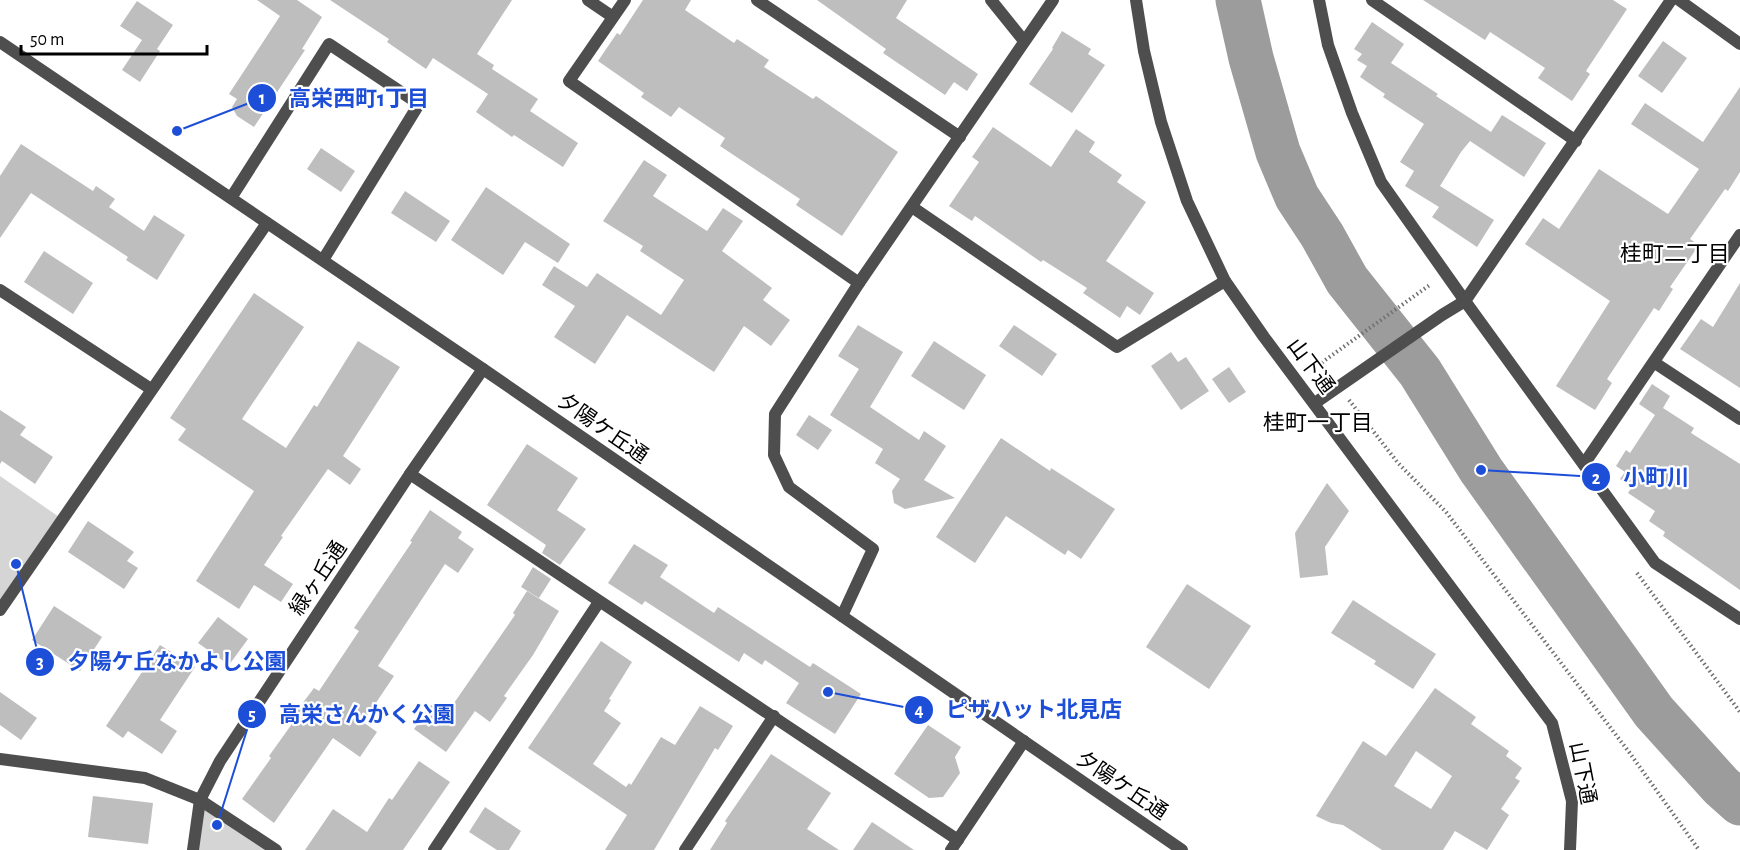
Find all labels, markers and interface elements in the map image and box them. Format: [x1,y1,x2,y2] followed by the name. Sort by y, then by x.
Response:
[21,18,207,56] scale bar
[30,31,64,49] text: 50 m
[247,78,441,118] callout: 高栄西町1丁目
[289,87,429,110] text: 高栄西町1丁目
[259,90,265,108] text: 1
[1620,242,1730,265] district label: 桂町二丁目
[1283,334,1339,398] street label: 山下通
[554,389,652,467] street label: 夕陽ケ丘通
[1263,411,1373,434] district label: 桂町一丁目
[1581,457,1701,497] callout: 小町川
[1623,466,1689,489] text: 小町川
[1592,470,1601,488] text: 2
[285,537,351,619] street label: 緑ヶ丘通
[25,642,299,682] callout: 夕陽ケ丘なかよし公園
[68,650,286,673] text: 夕陽ケ丘なかよし公園
[36,654,44,672] text: 3
[904,690,1134,730] callout: ピザハット北見店
[237,694,467,734] callout: 高栄さんかく公園
[946,698,1122,721] text: ピザハット北見店
[914,702,924,720] text: 4
[279,703,455,726] text: 高栄さんかく公園
[248,706,256,724] text: 5
[1566,740,1600,806] street label: 山下通
[1072,747,1172,823] street label: 夕陽ケ丘通

